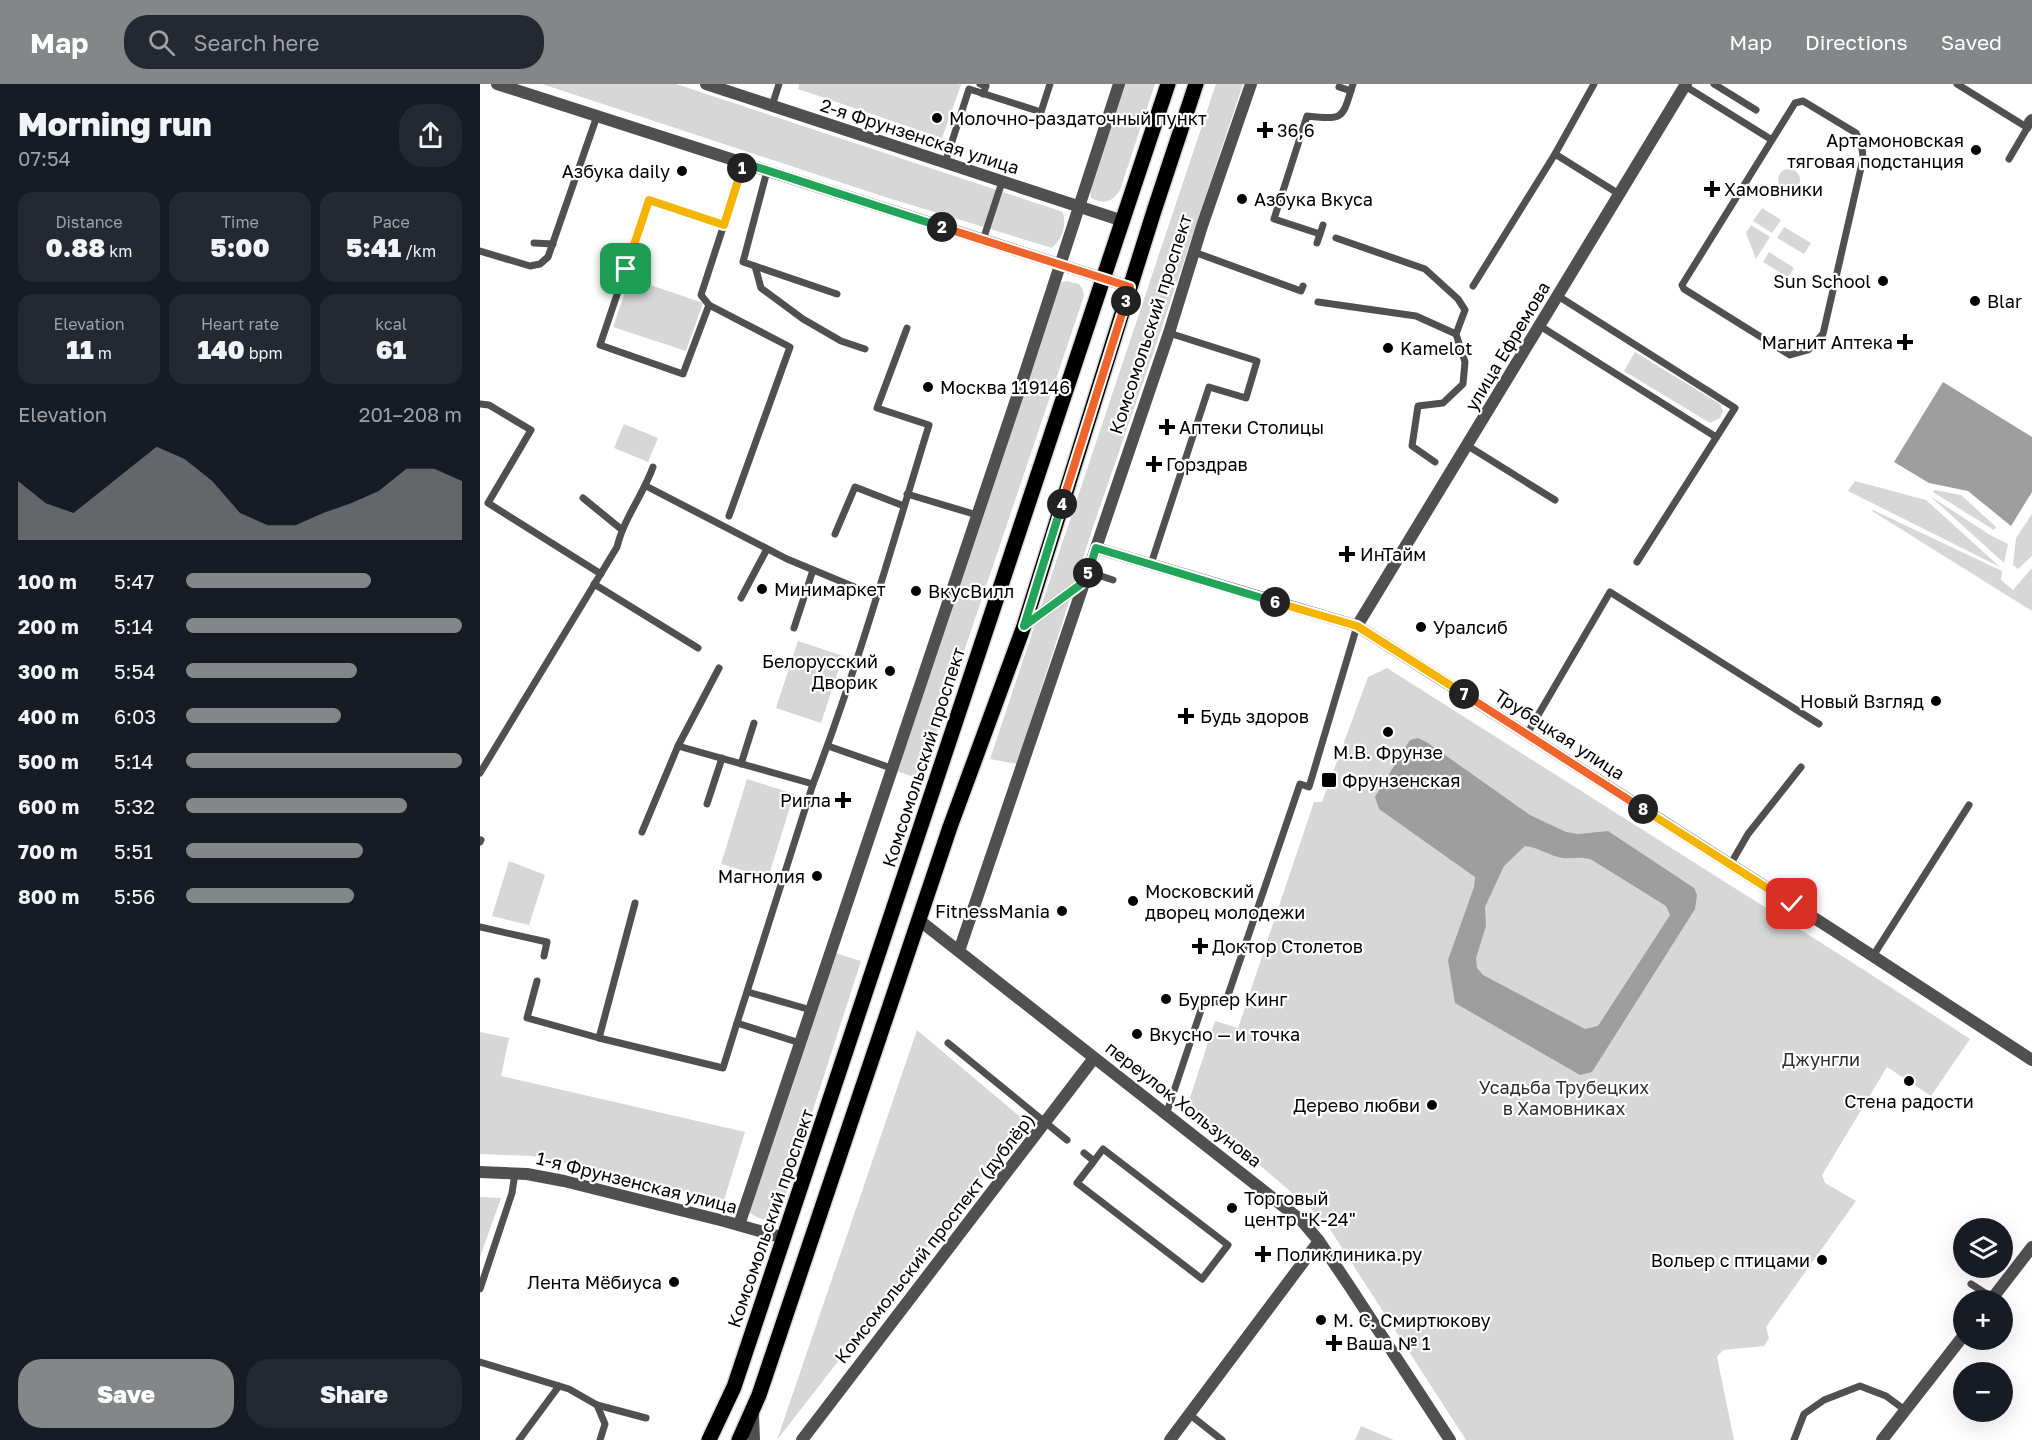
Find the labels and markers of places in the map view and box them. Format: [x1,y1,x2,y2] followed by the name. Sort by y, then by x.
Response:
[949,107,1207,129] place label: Молочно-раздаточный пункт
[930,111,944,125] marker: Молочно-раздаточный пункт
[1277,119,1315,141] place label: 36,6
[1258,123,1272,137] marker: 36,6
[1787,129,1964,172] place label: Артамоновская тяговая подстанция
[1969,143,1983,157] marker: Артамоновская тяговая подстанция
[727,153,757,183] pin: 1
[562,160,670,182] place label: Азбука daily
[675,164,689,178] marker: Азбука daily
[1724,178,1823,200] place label: Хамовники
[1705,182,1719,196] marker: Хамовники
[1254,188,1373,210] place label: Азбука Вкуса
[1235,192,1249,206] marker: Азбука Вкуса
[927,212,957,242] pin: 2
[600,243,651,294] pin
[1773,270,1871,292] place label: Sun School
[1876,274,1890,288] marker: Sun School
[1111,286,1141,316] pin: 3
[1987,290,2022,312] place label: Blar
[1968,294,1982,308] marker: Blar
[1762,331,1893,353] place label: Магнит Аптека
[1898,335,1912,349] marker: Магнит Аптека
[1400,337,1472,359] place label: Kamelot
[1381,341,1395,355] marker: Kamelot
[940,376,1070,398] place label: Москва 119146
[921,380,935,394] marker: Москва 119146
[1179,416,1324,438] place label: Аптеки Столицы
[1160,420,1174,434] marker: Аптеки Столицы
[1166,453,1248,475] place label: Горздрав
[1147,457,1161,471] marker: Горздрав
[1047,489,1077,519] pin: 4
[1360,543,1426,565] place label: ИнТайм
[1338,545,1356,563] marker: ИнТайм
[1073,558,1103,588] pin: 5
[774,578,886,600] place label: Минимаркет
[928,580,1014,602] place label: ВкусВилл
[755,582,769,596] marker: Минимаркет
[909,584,923,598] marker: ВкусВилл
[1260,587,1290,617] pin: 6
[1433,616,1508,638] place label: Уралсиб
[1414,620,1428,634] marker: Уралсиб
[762,650,878,693] place label: Белорусский Дворик
[883,664,897,678] marker: Белорусский Дворик
[1449,679,1479,709] pin: 7
[1800,690,1924,712] place label: Новый Взгляд
[1929,694,1943,708] marker: Новый Взгляд
[1200,705,1309,727] place label: Будь здоров
[1177,707,1195,725] marker: Будь здоров
[1381,725,1395,739] marker: М.В. Фрунзе
[1333,741,1443,763] place label: М.В. Фрунзе
[1342,769,1461,791] place label: Фрунзенская
[1320,771,1338,789] marker: Фрунзенская
[780,789,831,811] place label: Ригла
[836,793,850,807] marker: Ригла
[1628,794,1658,824] pin: 8
[718,865,805,887] place label: Магнолия
[810,869,824,883] marker: Магнолия
[1766,878,1817,929] pin
[1145,880,1305,923] place label: Московский дворец молодежи
[1126,894,1140,908] marker: Московский дворец молодежи
[935,900,1050,922] place label: FitnessMania
[1055,904,1069,918] marker: FitnessMania
[1212,935,1363,957] place label: Доктор Столетов
[1193,939,1207,953] marker: Доктор Столетов
[1178,988,1288,1010] place label: Бургер Кинг
[1159,992,1173,1006] marker: Бургер Кинг
[1149,1023,1300,1045] place label: Вкусно — и точка
[1130,1027,1144,1041] marker: Вкусно — и точка
[1902,1074,1916,1088] marker: Стена радости
[1844,1090,1974,1112] place label: Стена радости
[1293,1094,1420,1116] place label: Дерево любви
[1425,1098,1439,1112] marker: Дерево любви
[1244,1187,1356,1230] place label: Торговый центр "К-24"
[1225,1201,1239,1215] marker: Торговый центр "К-24"
[1276,1243,1422,1265] place label: Поликлиника.ру
[1254,1245,1272,1263] marker: Поликлиника.ру
[1651,1249,1810,1271] place label: Вольер с птицами
[1815,1253,1829,1267] marker: Вольер с птицами
[527,1271,662,1293] place label: Лента Мёбиуса
[667,1275,681,1289] marker: Лента Мёбиуса
[1333,1309,1491,1331] place label: М. С. Смиртюкову
[1314,1313,1328,1327] marker: М. С. Смиртюкову
[1346,1332,1431,1354] place label: Ваша № 1
[1327,1336,1341,1350] marker: Ваша № 1

